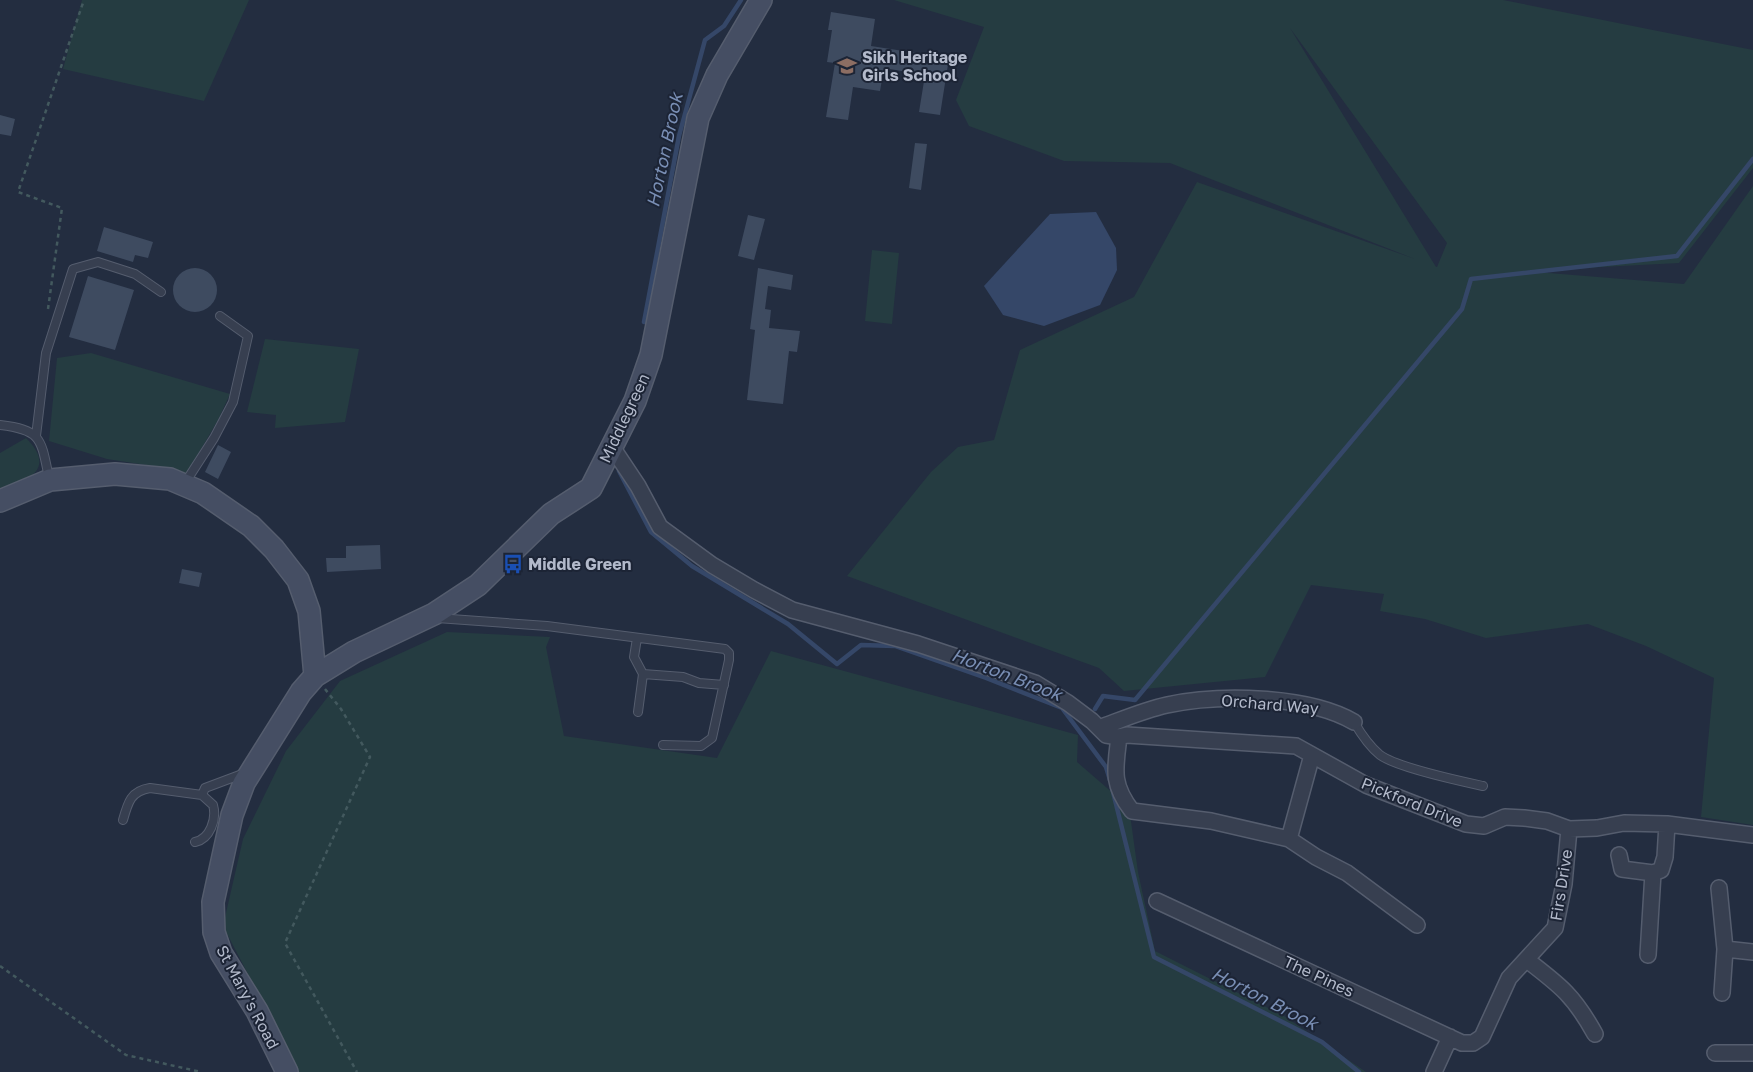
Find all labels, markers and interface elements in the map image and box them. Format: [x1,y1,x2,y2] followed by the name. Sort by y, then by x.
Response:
[862,47,967,85] place label: Sikh Heritage Girls School
[836,55,858,77] school or university icon: Sikh Heritage Girls School
[641,89,687,209] water label: Horton Brook
[595,370,653,466] street label: Middlegreen
[502,553,524,575] bus stop icon: Middle Green
[528,554,631,574] place label: Middle Green
[949,643,1067,706] water label: Horton Brook
[1220,690,1320,718] street label: Orchard Way
[1358,773,1466,831] street label: Pickford Drive
[1545,848,1577,922] street label: Firs Drive
[212,942,284,1052] street label: St Mary's Road
[1281,951,1357,1001] street label: The Pines
[1208,962,1323,1035] water label: Horton Brook

